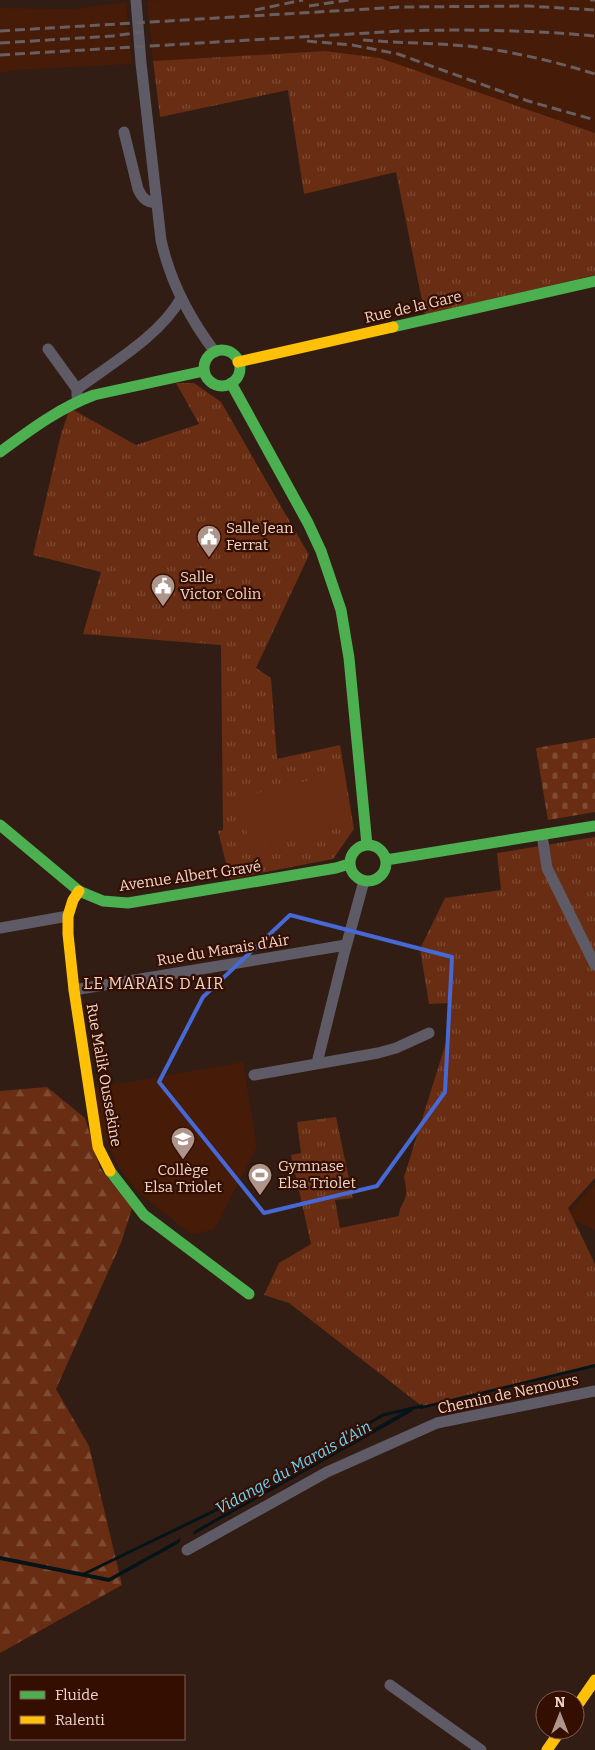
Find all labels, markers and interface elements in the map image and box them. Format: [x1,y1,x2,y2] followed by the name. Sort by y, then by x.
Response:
[363,287,463,327] street label: Rue de la Gare
[226,519,294,554] place label: Salle Jean Ferrat
[196,524,222,558] public building icon: Salle Jean Ferrat
[180,568,262,603] place label: Salle Victor Colin
[150,573,176,607] public building icon: Salle Victor Colin
[118,857,262,895] street label: Avenue Albert Gravé
[156,931,291,969] street label: Rue du Marais d'Air
[83,974,225,993] district label: LE MARAIS D'AIR
[83,1002,125,1148] street label: Rue Malik Oussekine
[170,1126,196,1160] school or university icon: Collège Elsa Triolet
[278,1157,356,1192] place label: Gymnase Elsa Triolet
[144,1161,223,1196] place label: Collège Elsa Triolet
[247,1162,273,1196] sports icon: Gymnase Elsa Triolet
[436,1370,580,1418] street label: Chemin de Nemours
[212,1417,374,1518] water label: Vidange du Marais d'Ain
[10,1675,185,1740] legend
[55,1686,98,1704] text: Fluide
[535,1690,585,1740] north arrow
[555,1694,566,1711] text: N
[55,1711,105,1729] text: Ralenti

